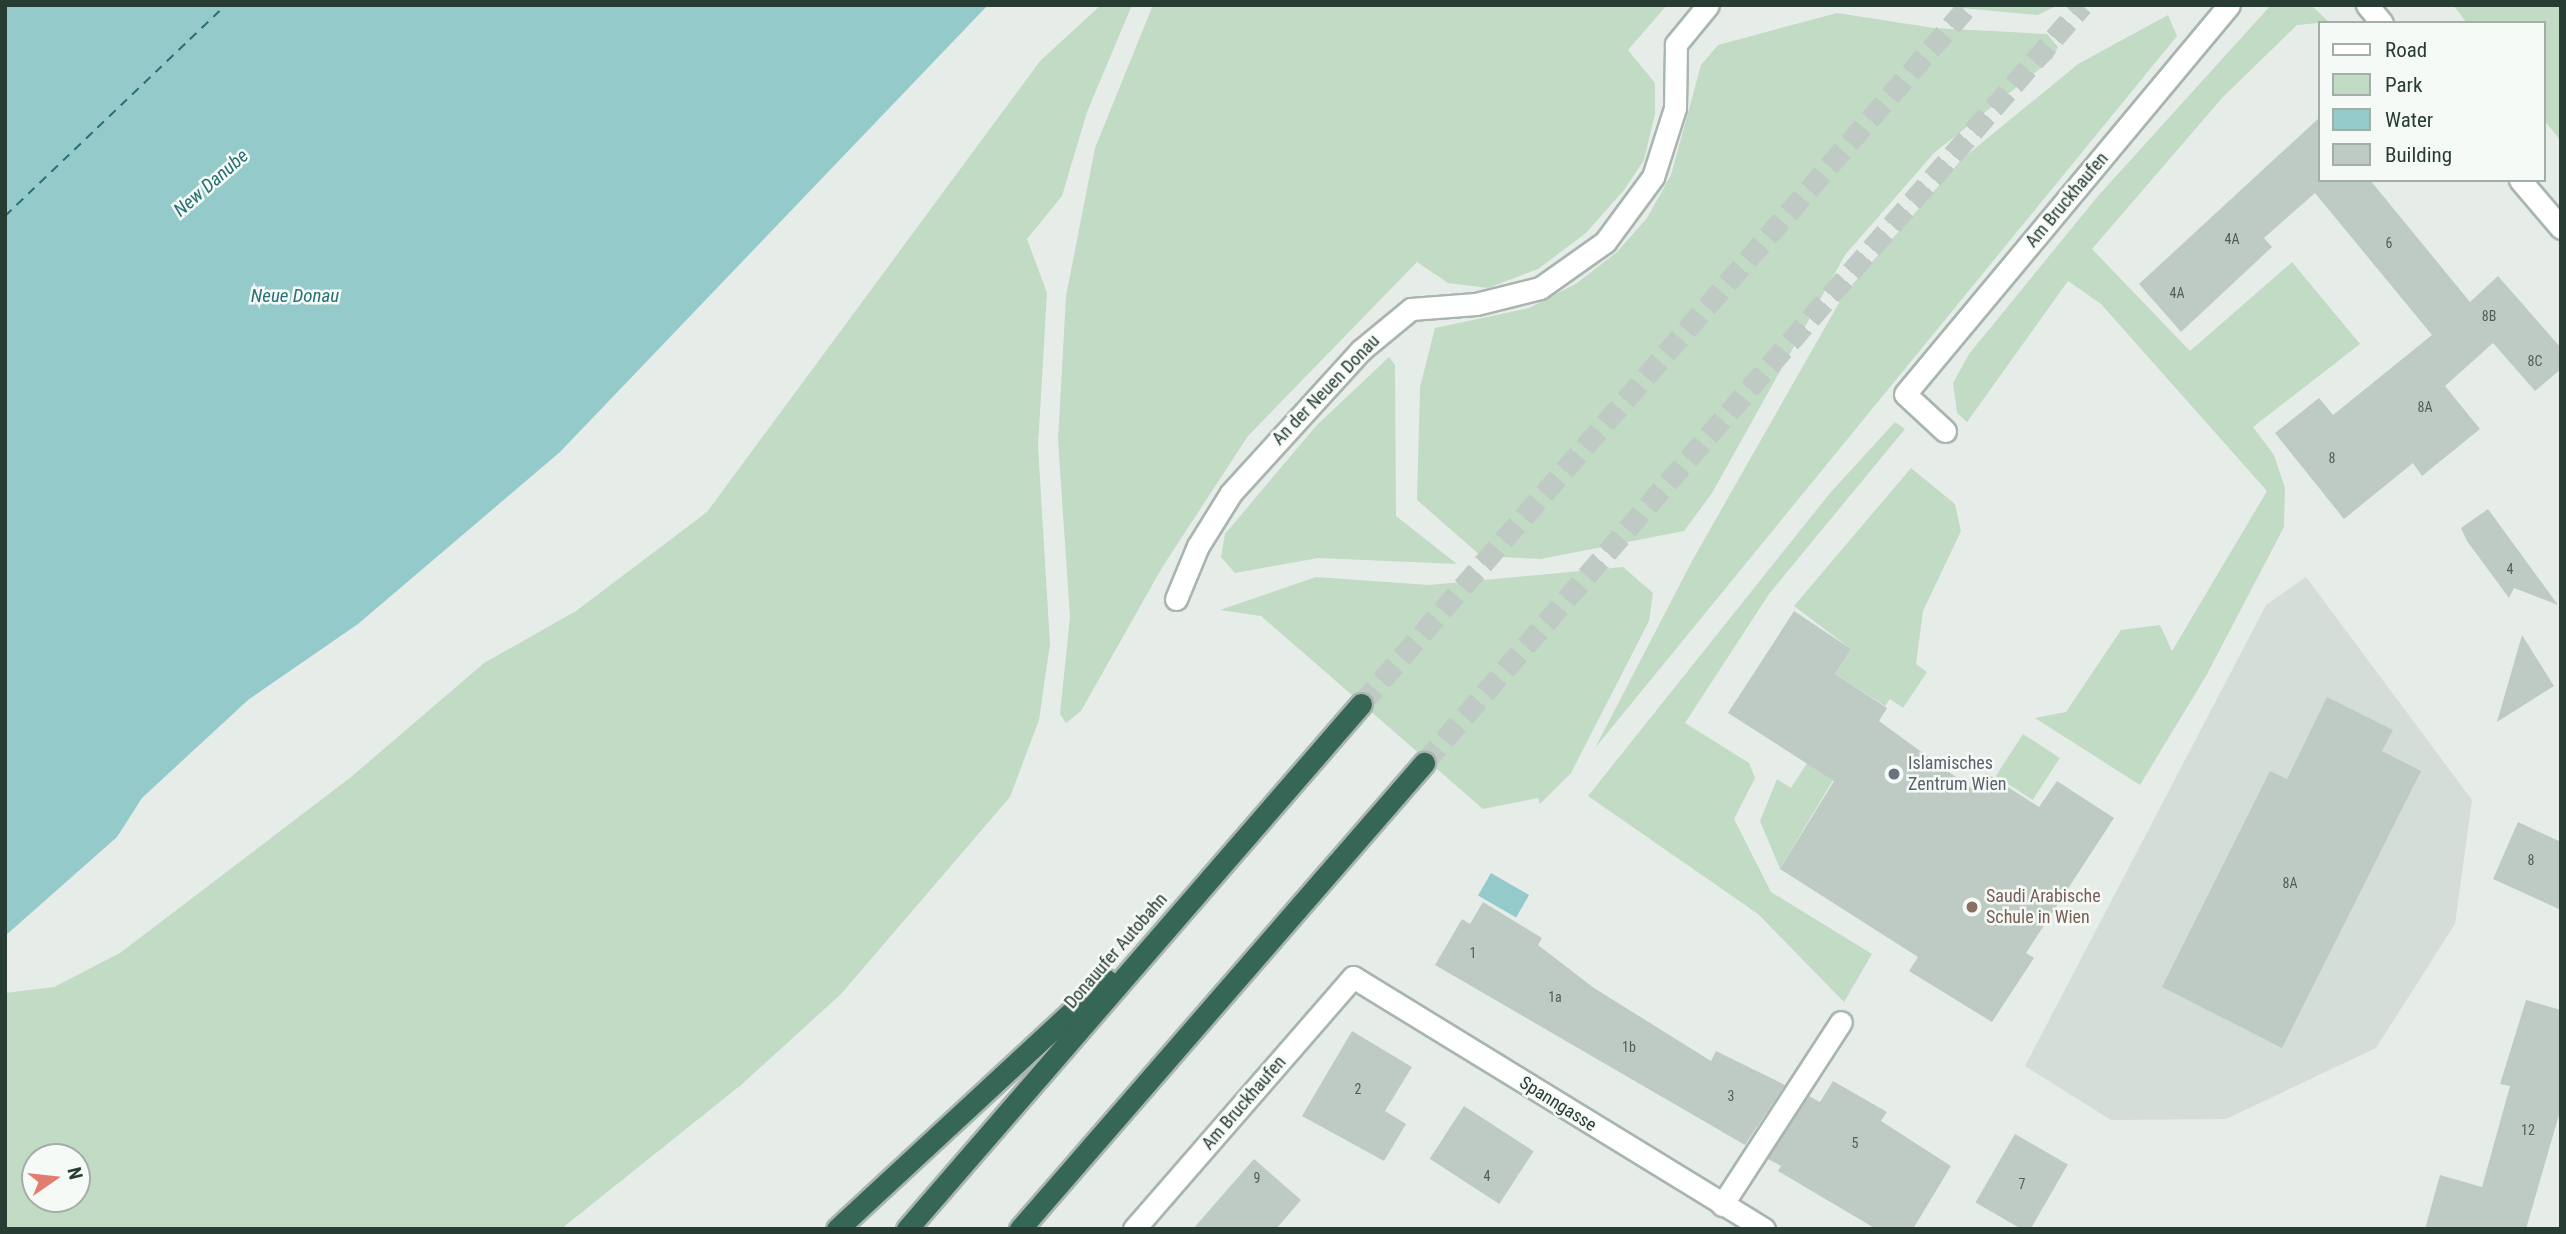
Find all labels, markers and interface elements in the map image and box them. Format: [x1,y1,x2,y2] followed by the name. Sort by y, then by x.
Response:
[2318,21,2545,182] legend
[2385,38,2427,62] text: Road
[2385,73,2422,97] text: Park
[2385,108,2433,132] text: Water
[2385,143,2452,167] text: Building
[169,144,253,222] water label: New Danube
[2021,148,2113,252] street label: Am Bruckhaufen
[2225,231,2239,247] house number: 4A
[2386,235,2392,251] house number: 6
[251,285,339,307] water label: Neue Donau
[2170,285,2184,301] house number: 4A
[2482,308,2496,324] house number: 8B
[1268,330,1384,450] street label: An der Neuen Donau
[2528,353,2542,369] house number: 8C
[2418,399,2432,415] house number: 8A
[2329,450,2335,466] house number: 8
[2507,561,2513,577] house number: 4
[1908,753,2007,796] place label: Islamisches Zentrum Wien
[1886,766,1902,782] marker: Islamisches Zentrum Wien
[2528,852,2534,868] house number: 8
[2283,875,2297,891] house number: 8A
[1986,886,2101,928] place label: Saudi Arabische Schule in Wien
[1060,889,1172,1013] street label: Donauufer Autobahn
[1964,899,1980,915] marker: Saudi Arabische Schule in Wien
[1470,945,1476,961] house number: 1
[1548,989,1562,1005] house number: 1a
[1622,1039,1636,1055] house number: 1b
[1197,1052,1291,1154] street label: Am Bruckhaufen
[1516,1072,1600,1136] street label: Spanngasse
[1355,1081,1361,1097] house number: 2
[1728,1088,1734,1104] house number: 3
[2521,1122,2535,1138] house number: 12
[1852,1135,1858,1151] house number: 5
[21,1143,91,1213] north arrow
[62,1165,87,1182] text: N
[1484,1168,1490,1184] house number: 4
[1254,1170,1260,1186] house number: 9
[2019,1176,2025,1192] house number: 7

